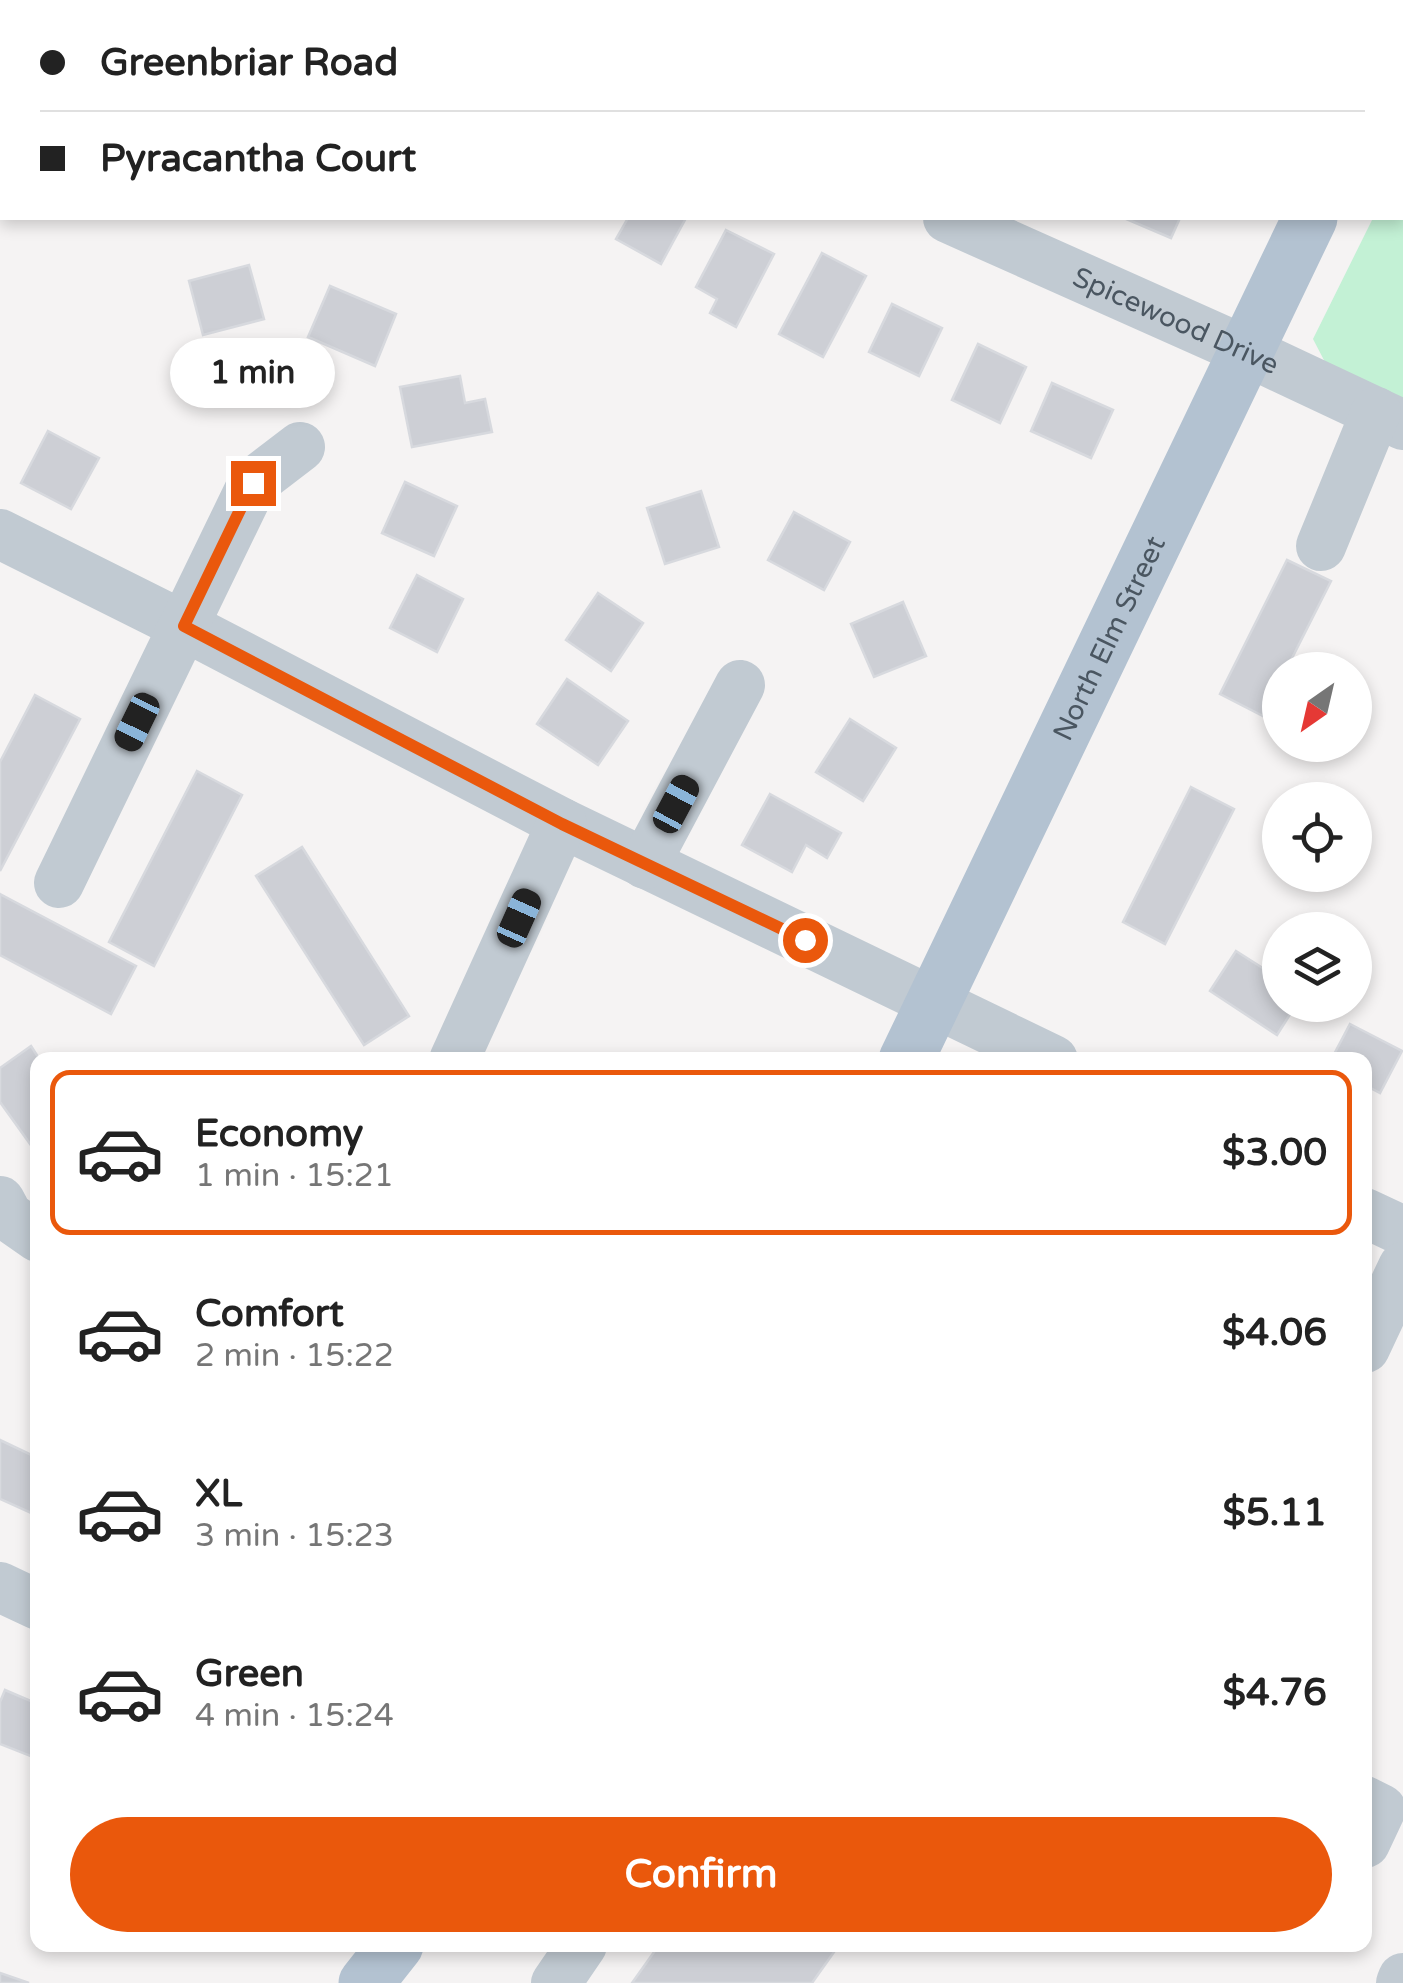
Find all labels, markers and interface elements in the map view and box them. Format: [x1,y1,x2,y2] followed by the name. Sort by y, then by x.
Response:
[100,40,398,86] text: Greenbriar Road
[100,136,416,182] text: Pyracantha Court
[1067,260,1284,382] street label: Spicewood Drive
[170,338,336,408] callout: 1 min
[210,354,295,392] text: 1 min
[231,461,276,506] route end
[1046,530,1173,746] street label: North Elm Street
[1262,652,1372,762] north arrow
[1262,652,1372,1022] map controls
[110,688,164,756] car
[649,770,703,838] car
[1262,782,1372,892] button: locate
[493,884,545,952] car
[1262,912,1372,1022] button: layers
[783,918,828,963] route start
[75,1108,165,1198] icon: car
[195,1111,363,1157] text: Economy
[1222,1130,1327,1176] text: $3.00
[195,1157,394,1195] text: 1 min · 15:21
[75,1288,165,1378] icon: car
[195,1291,344,1337] text: Comfort
[1222,1310,1327,1356] text: $4.06
[195,1337,394,1375] text: 2 min · 15:22
[75,1468,165,1558] icon: car
[195,1471,242,1517] text: XL
[1222,1490,1327,1536] text: $5.11
[195,1517,394,1555] text: 3 min · 15:23
[75,1648,165,1738] icon: car
[195,1651,304,1697] text: Green
[1222,1670,1327,1716] text: $4.76
[195,1697,394,1735] text: 4 min · 15:24
[70,1817,1332,1932] button: Confirm

